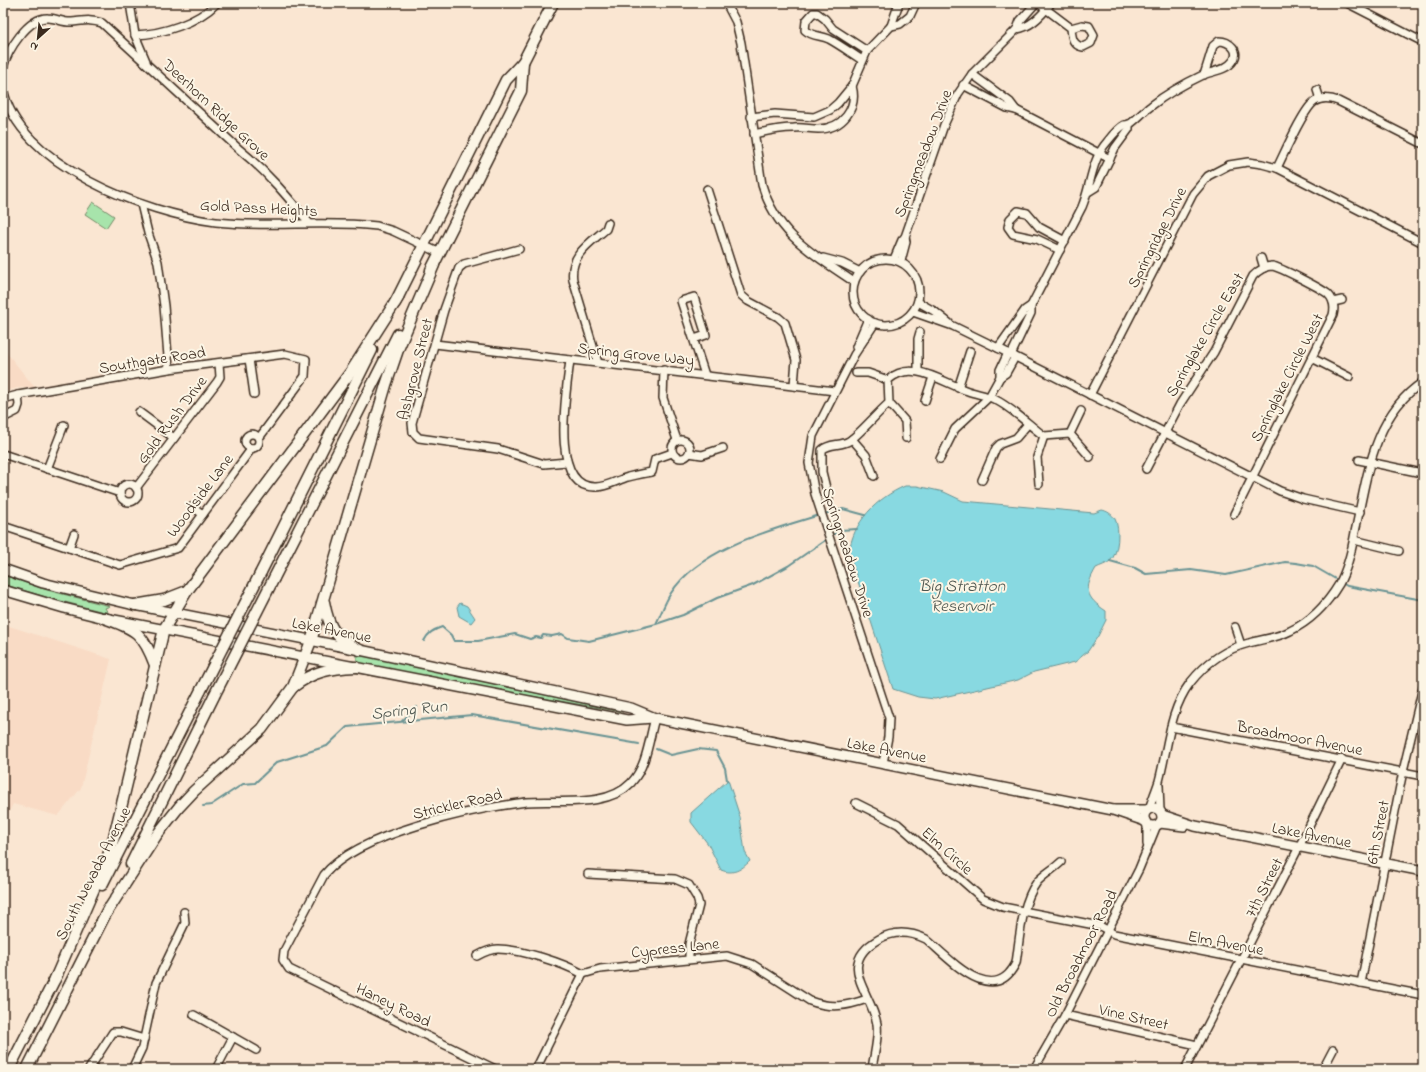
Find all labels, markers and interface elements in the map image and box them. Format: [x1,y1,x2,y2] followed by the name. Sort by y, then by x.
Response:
[18,18,58,58] north arrow
[27,37,41,55] text: N
[156,53,276,168] street label: Deerhorn Ridge Grove
[888,85,960,221] street label: Springmeadow Drive
[1122,182,1194,293] street label: Springridge Drive
[199,194,318,224] street label: Gold Pass Heights
[1160,268,1251,402] street label: Springlake Circle East
[1245,309,1331,446] street label: Springlake Circle West
[392,315,440,423] street label: Ashgrove Street
[576,337,695,373] street label: Spring Grove Way
[97,341,207,381] street label: Southgate Road
[132,371,214,469] street label: Gold Rush Drive
[161,449,240,543] street label: Woodside Lane
[815,485,880,621] street label: Springmeadow Drive
[919,574,1006,619] water label: Big Stratton Reservoir
[290,611,374,651] street label: Lake Avenue
[370,694,449,728] water label: Spring Run
[1234,715,1365,763] street label: Broadmoor Avenue
[845,731,929,771] street label: Lake Avenue
[410,783,505,827] street label: Strickler Road
[1361,798,1397,866] street label: 6th Street
[50,802,138,945] street label: South Nevada Avenue
[1270,816,1354,856] street label: Lake Avenue
[915,822,978,882] street label: Elm Circle
[1240,853,1290,922] street label: 7th Street
[1039,886,1124,1022] street label: Old Broadmoor Road
[1186,925,1266,963] street label: Elm Avenue
[630,932,721,966] street label: Cypress Lane
[352,977,435,1034] street label: Haney Road
[1095,998,1171,1038] street label: Vine Street

